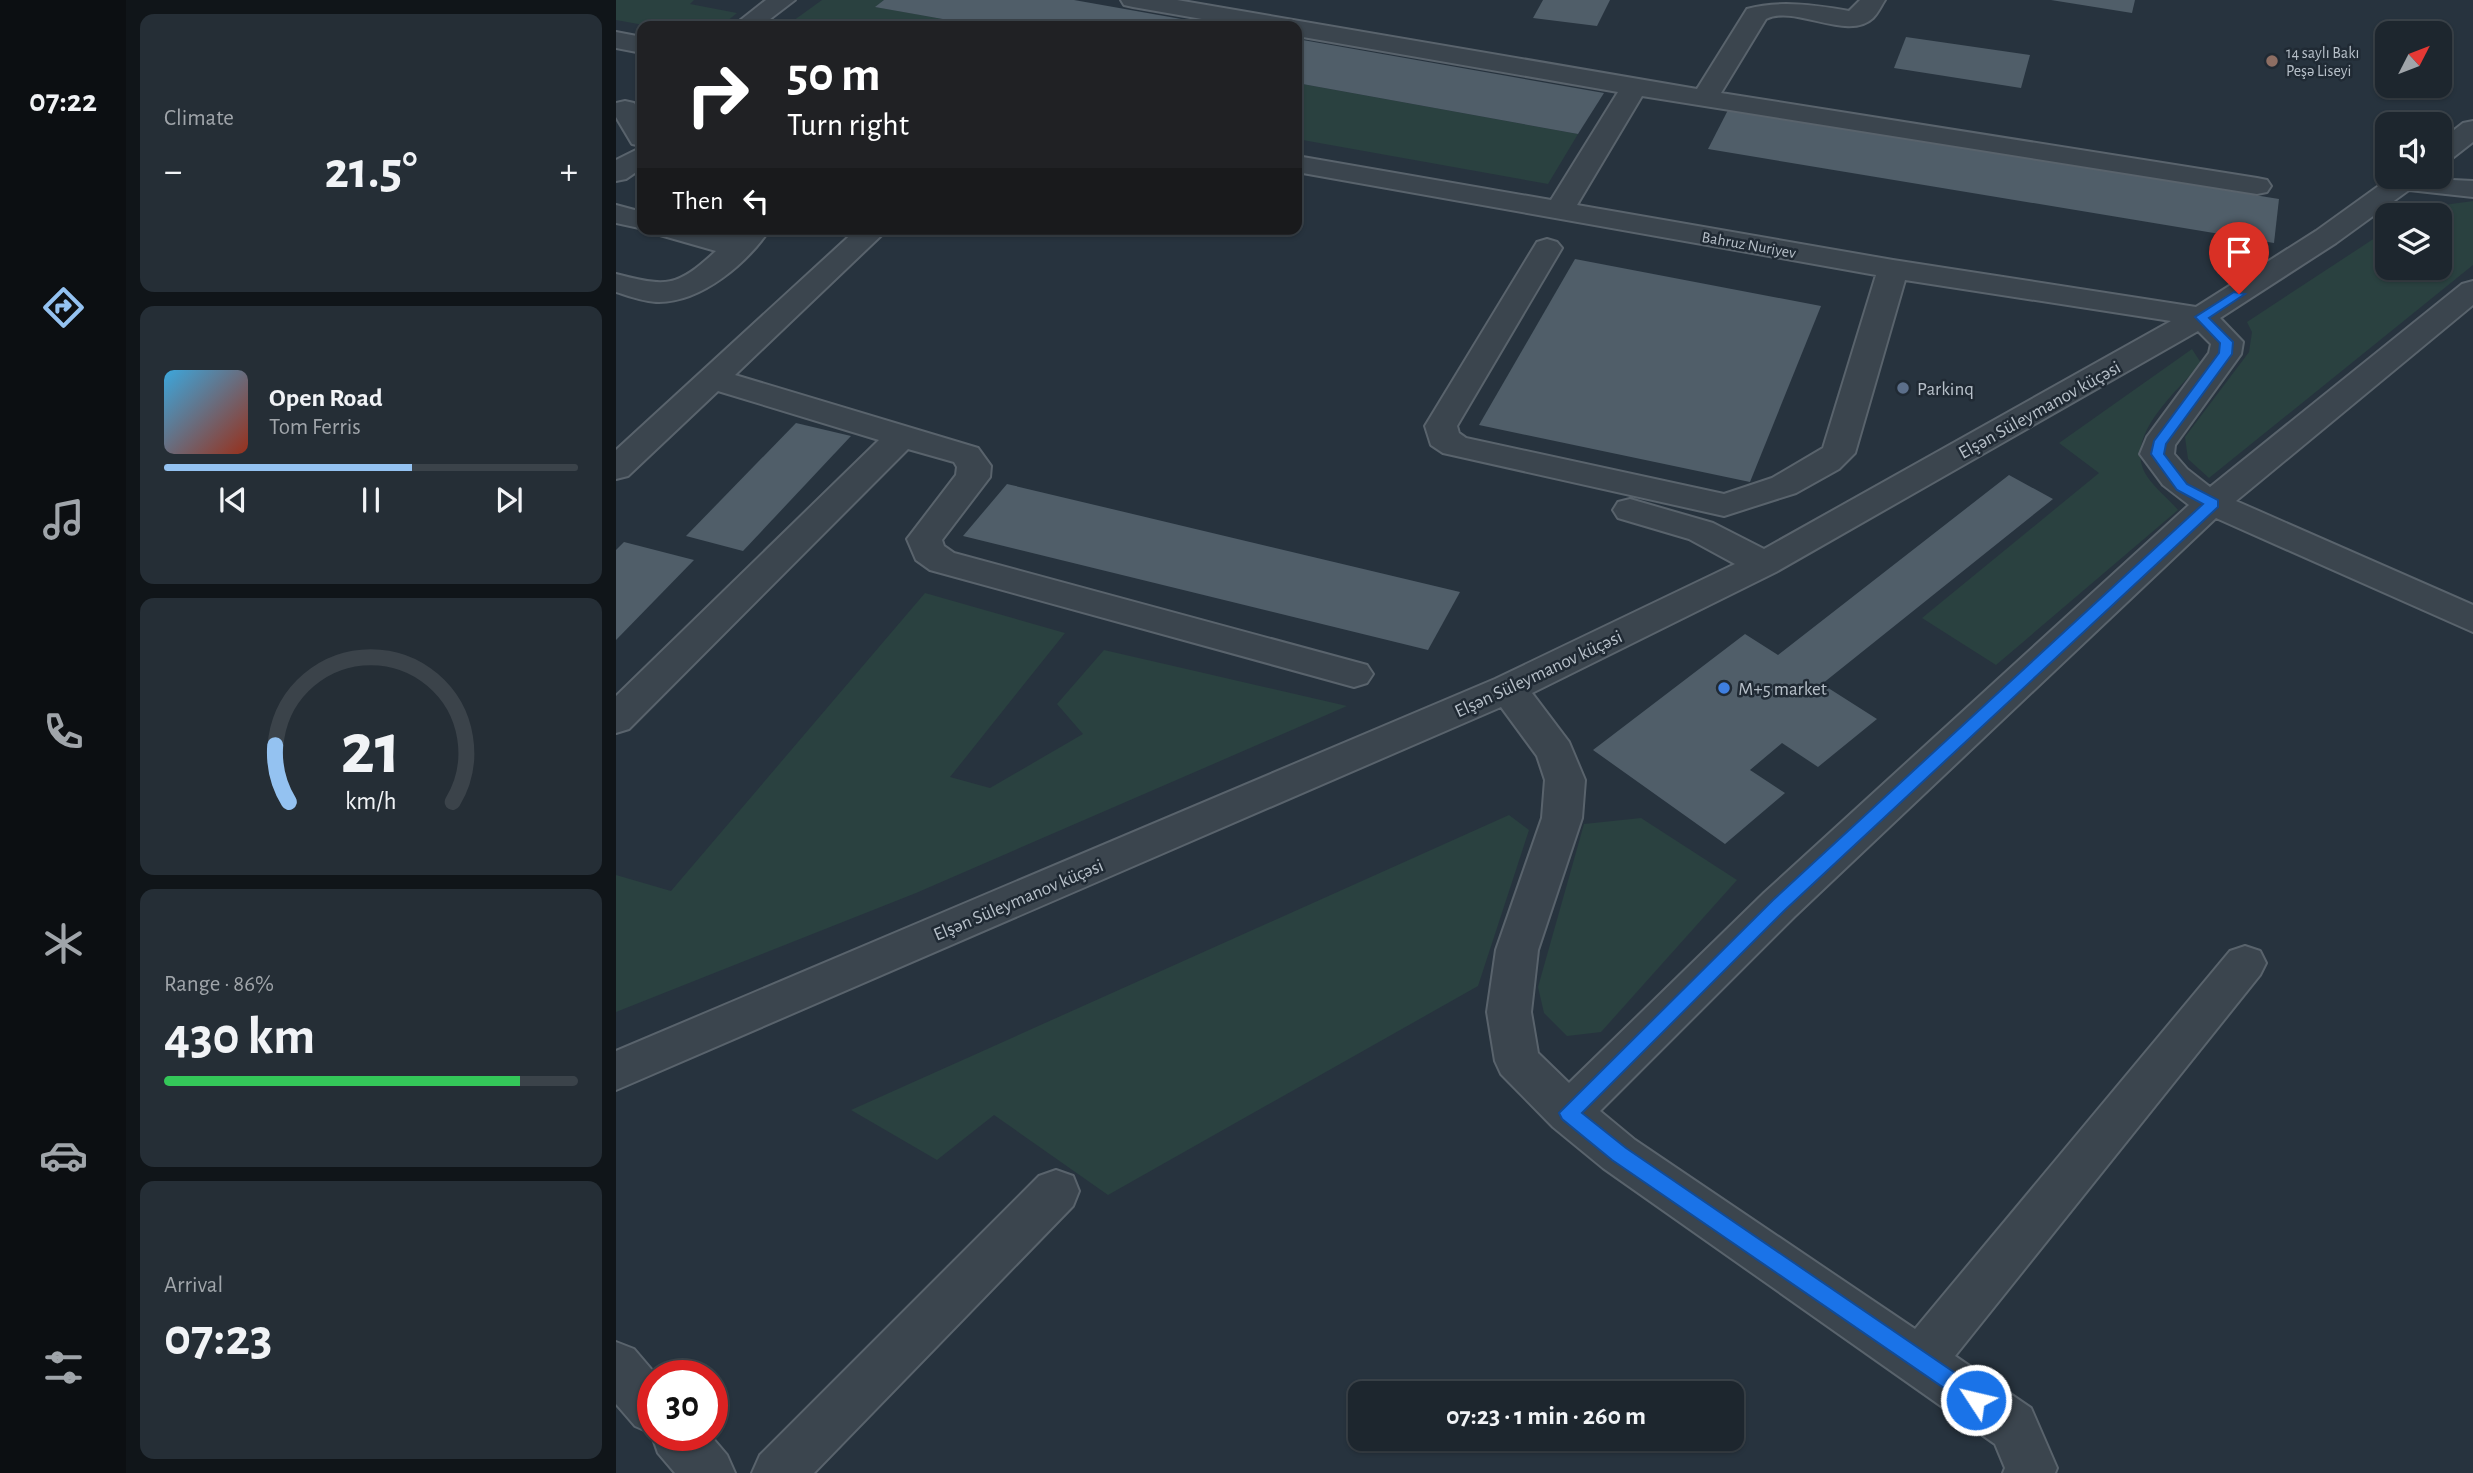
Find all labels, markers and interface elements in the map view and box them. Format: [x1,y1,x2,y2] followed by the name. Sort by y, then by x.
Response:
[2375,21,2452,98] north arrow
[2375,21,2452,280] map controls
[2286,45,2359,80] place label: 14 saylı Bakı Peşə Liseyi
[672,49,763,140] icon: right
[787,51,881,100] text: 50 m
[2264,53,2280,69] marker: 14 saylı Bakı Peşə Liseyi
[29,85,97,117] text: 07:22
[164,107,234,130] text: Climate
[787,109,909,141] text: Turn right
[2375,112,2452,189] button: sound
[325,145,417,197] text: 21.5°
[164,153,182,191] text: −
[560,153,578,191] text: +
[737,182,775,220] icon: left
[672,188,723,214] text: Then
[2375,203,2452,280] button: layers
[2209,222,2269,294] pin
[1700,229,1797,262] street label: Bahruz Nuriyev
[2220,233,2258,271] icon: arrive
[39,283,88,332] icon: directions
[1955,358,2124,463] street label: Elşən Süleymanov küçəsi
[1895,380,1911,396] marker: Parkinq
[1917,380,1974,399] place label: Parkinq
[269,385,383,411] text: Open Road
[269,416,361,439] text: Tom Ferris
[214,481,252,519] icon: previous
[352,481,390,519] icon: pause
[490,481,528,519] icon: next
[39,495,88,544] icon: music
[1452,627,1625,721] street label: Elşən Süleymanov küçəsi
[1716,680,1732,696] marker: М+5 market
[1738,680,1827,699] place label: М+5 market
[39,707,88,756] icon: phone
[341,715,401,788] text: 21
[345,789,397,814] text: km/h
[931,856,1106,945] street label: Elşən Süleymanov küçəsi
[39,919,88,968] icon: climate
[164,973,274,996] text: Range · 86%
[164,1011,315,1063] text: 430 km
[39,1131,88,1180] icon: car
[164,1274,223,1297] text: Arrival
[164,1312,272,1364] text: 07:23
[39,1343,88,1392] icon: filters
[637,1360,728,1451] speed limit sign: 30
[1939,1363,2013,1437] position arrow
[1446,1403,1646,1429] text: 07:23 · 1 min · 260 m

